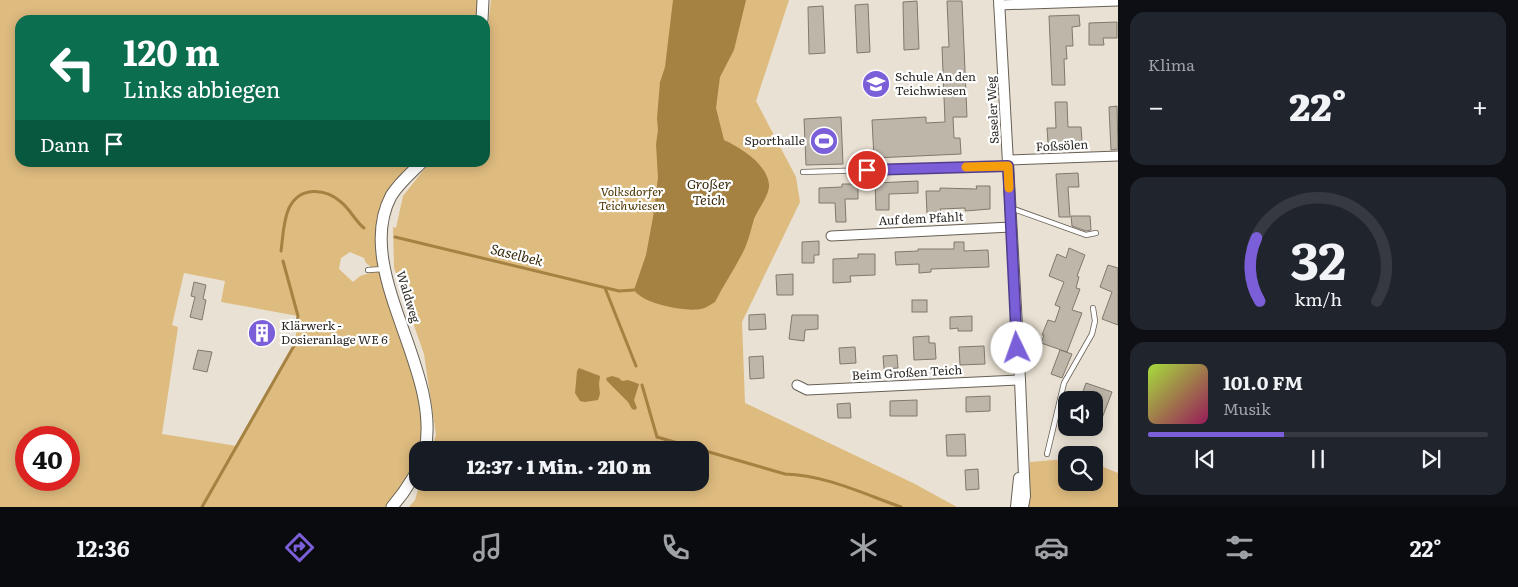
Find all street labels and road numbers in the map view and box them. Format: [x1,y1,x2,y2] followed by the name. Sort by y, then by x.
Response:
[981,75,1003,144] street label: Saseler Weg
[1035,135,1089,155] street label: Foßsölen
[878,207,964,229] street label: Auf dem Pfahlt
[393,268,425,325] street label: Waldweg
[851,360,963,384] street label: Beim Großen Teich

